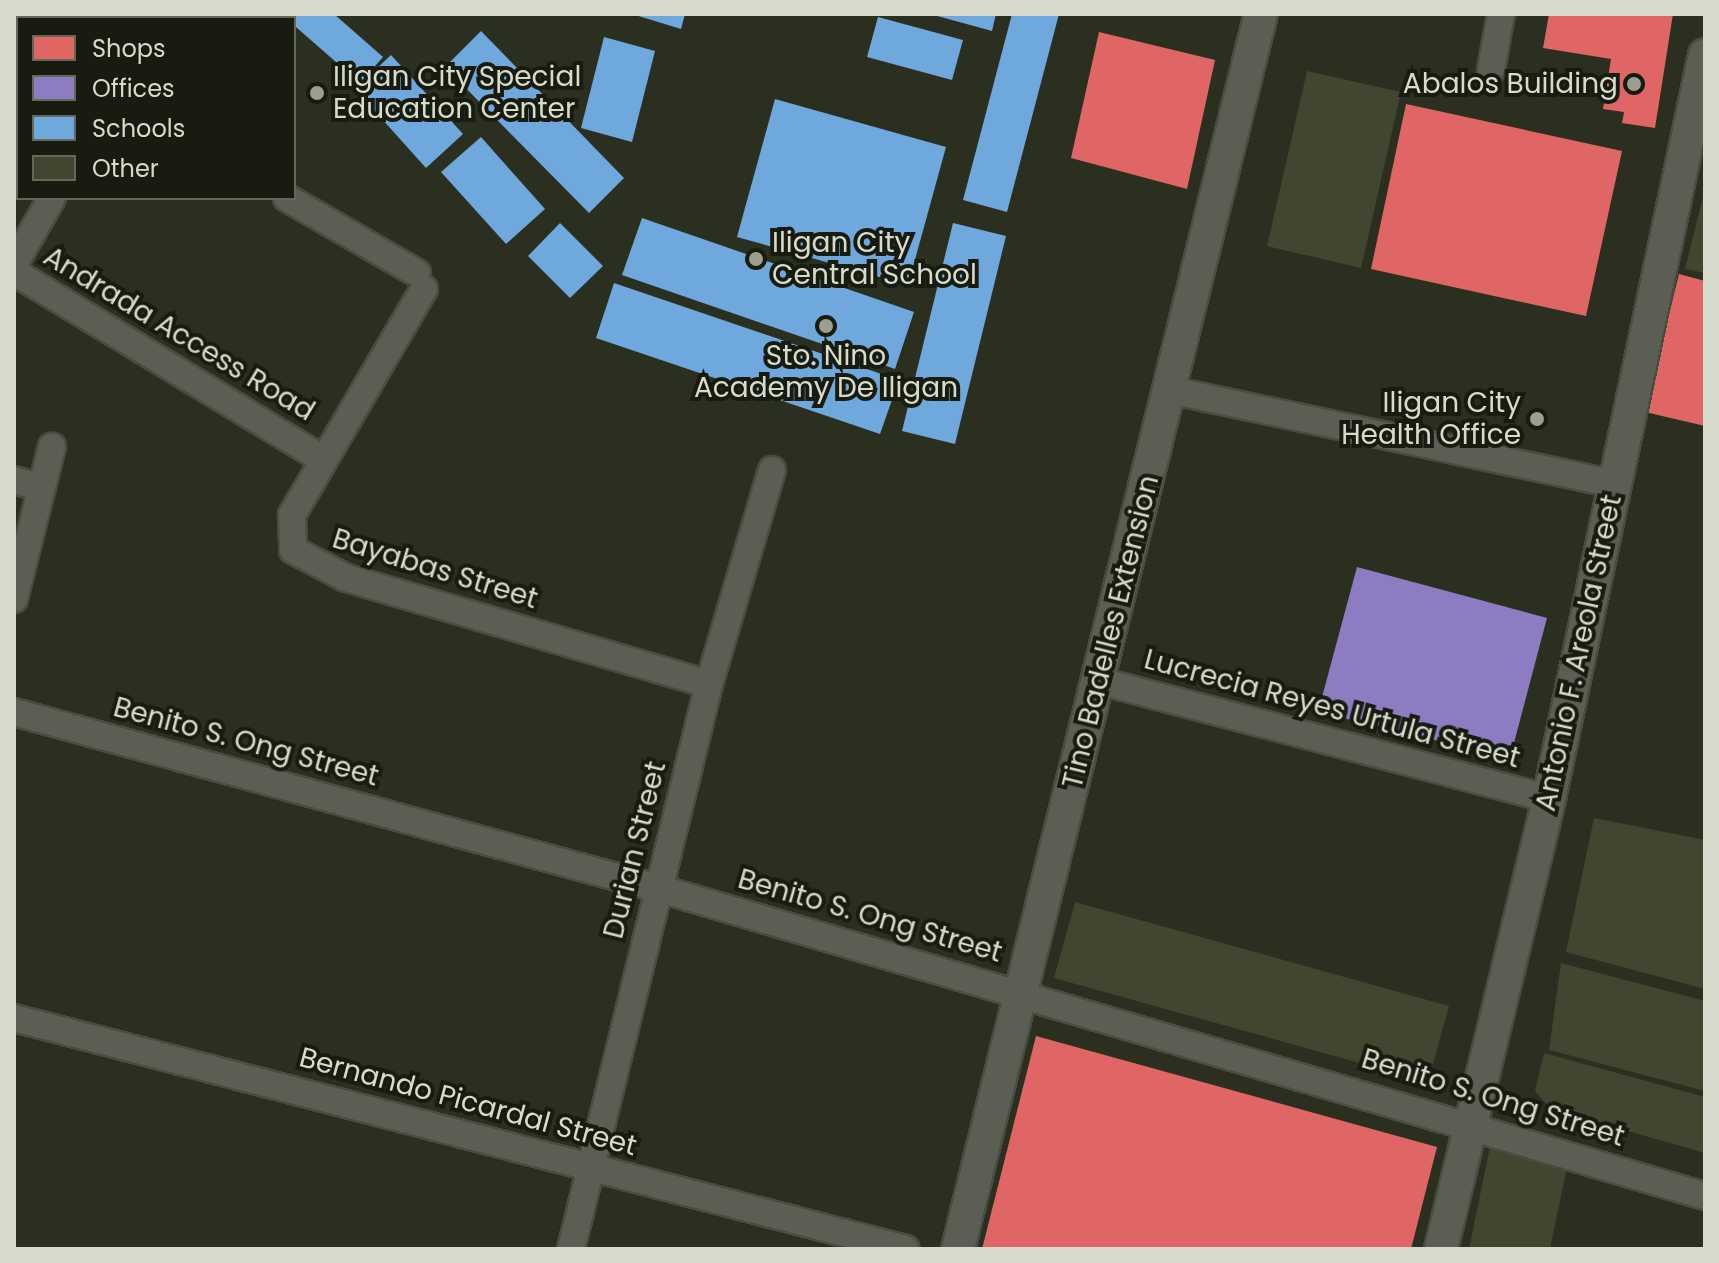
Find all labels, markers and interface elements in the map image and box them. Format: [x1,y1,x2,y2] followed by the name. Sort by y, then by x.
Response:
[16,16,296,200] legend
[92,32,166,65] text: Shops
[333,60,581,126] place label: Iligan City Special Education Center
[1403,67,1618,101] place label: Abalos Building
[92,72,175,105] text: Offices
[1625,75,1643,93] marker: Abalos Building
[308,84,326,102] marker: Iligan City Special Education Center
[92,112,185,145] text: Schools
[92,152,159,185] text: Other
[772,226,977,292] place label: Iligan City Central School
[37,240,321,428] street label: Andrada Access Road
[747,250,765,268] marker: Iligan City Central School
[817,317,835,335] marker: Sto. Nino Academy De Iligan
[694,339,958,405] place label: Sto. Nino Academy De Iligan
[1341,386,1521,452] place label: Iligan City Health Office
[1528,410,1546,428] marker: Iligan City Health Office
[1056,472,1166,792] street label: Tino Badelles Extension
[1529,492,1629,814] street label: Antonio F. Areola Street
[328,522,542,616] street label: Bayabas Street
[1141,643,1523,775] street label: Lucrecia Reyes Urtula Street
[110,690,382,794] street label: Benito S. Ong Street
[597,758,673,942] street label: Durian Street
[734,862,1006,970] street label: Benito S. Ong Street
[296,1041,640,1163] street label: Bernando Picardal Street
[1358,1042,1628,1154] street label: Benito S. Ong Street

